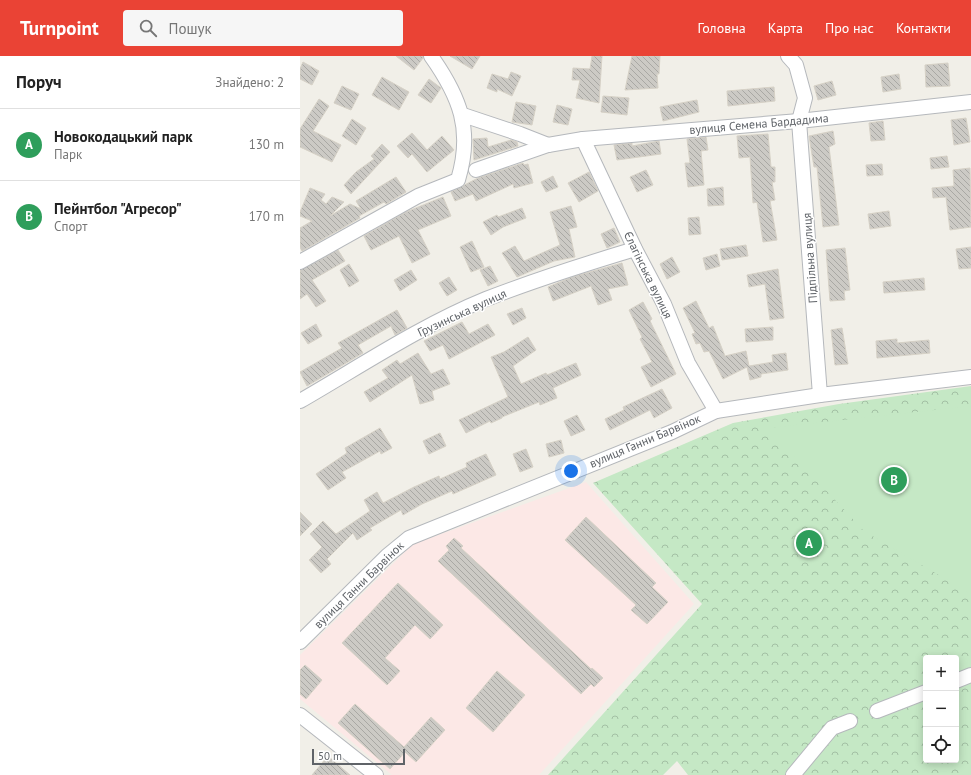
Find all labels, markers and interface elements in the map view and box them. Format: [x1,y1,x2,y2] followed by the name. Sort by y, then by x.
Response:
[123,10,403,46] search box
[20,16,99,40] text: Turnpoint
[137,17,159,39] icon: search
[169,19,212,38] text: Пошук
[698,19,746,37] text: Головна
[768,19,803,37] text: Карта
[825,19,874,37] text: Про нас
[896,19,951,37] text: Контакти
[16,71,62,93] text: Поруч
[215,74,284,91] text: Знайдено: 2
[689,110,829,137] street label: вулиця Семена Бардадима
[54,127,193,146] text: Новокодацький парк
[25,136,33,153] text: A
[249,136,284,153] text: 130 m
[54,146,82,163] text: Парк
[54,199,182,218] text: Пейнтбол "Агресор"
[25,208,33,225] text: B
[249,208,284,225] text: 170 m
[799,212,820,304] street label: Підпільна вулиця
[54,218,87,235] text: Спорт
[621,229,676,321] street label: Єлагінська вулиця
[415,285,509,340] street label: Грузинська вулиця
[587,410,703,471] street label: вулиця Ганни Барвінок
[561,461,581,481] your location
[881,465,907,495] pin: B
[796,528,822,558] pin: A
[311,538,407,631] street label: вулиця Ганни Барвінок
[923,655,959,763] map controls
[923,655,959,691] button: +
[923,691,959,727] button: −
[923,727,959,763] button: locate
[312,747,405,766] scale bar
[318,749,342,763] text: 50 m

